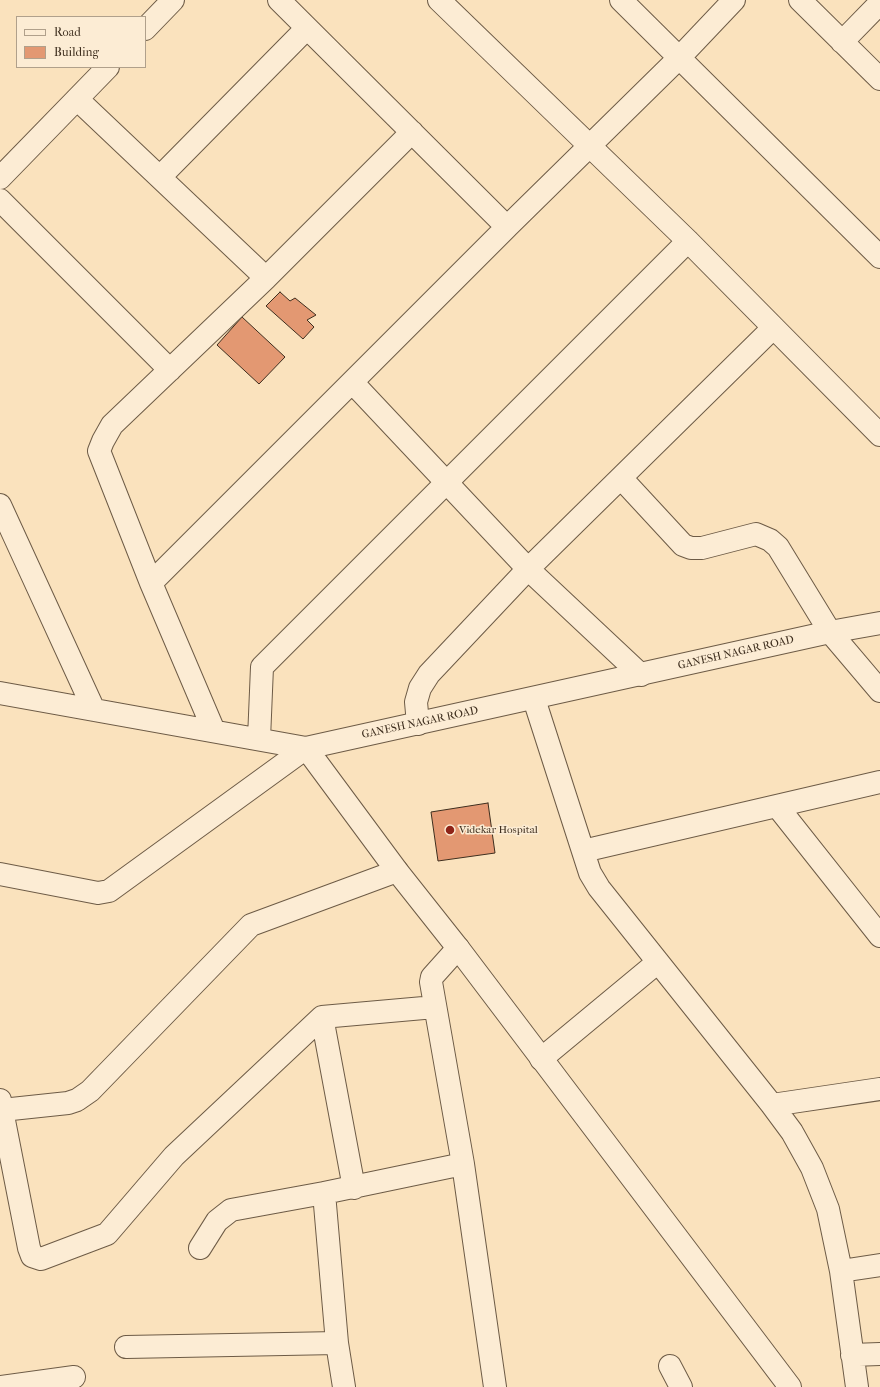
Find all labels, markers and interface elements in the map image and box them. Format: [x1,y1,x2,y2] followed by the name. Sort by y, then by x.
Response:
[16,16,146,68] legend
[54,25,81,39] text: Road
[54,45,99,59] text: Building
[677,633,795,673] street label: GANESH NAGAR ROAD
[361,704,479,742] street label: GANESH NAGAR ROAD
[459,823,538,837] place label: Videkar Hospital
[444,824,456,836] marker: Videkar Hospital

